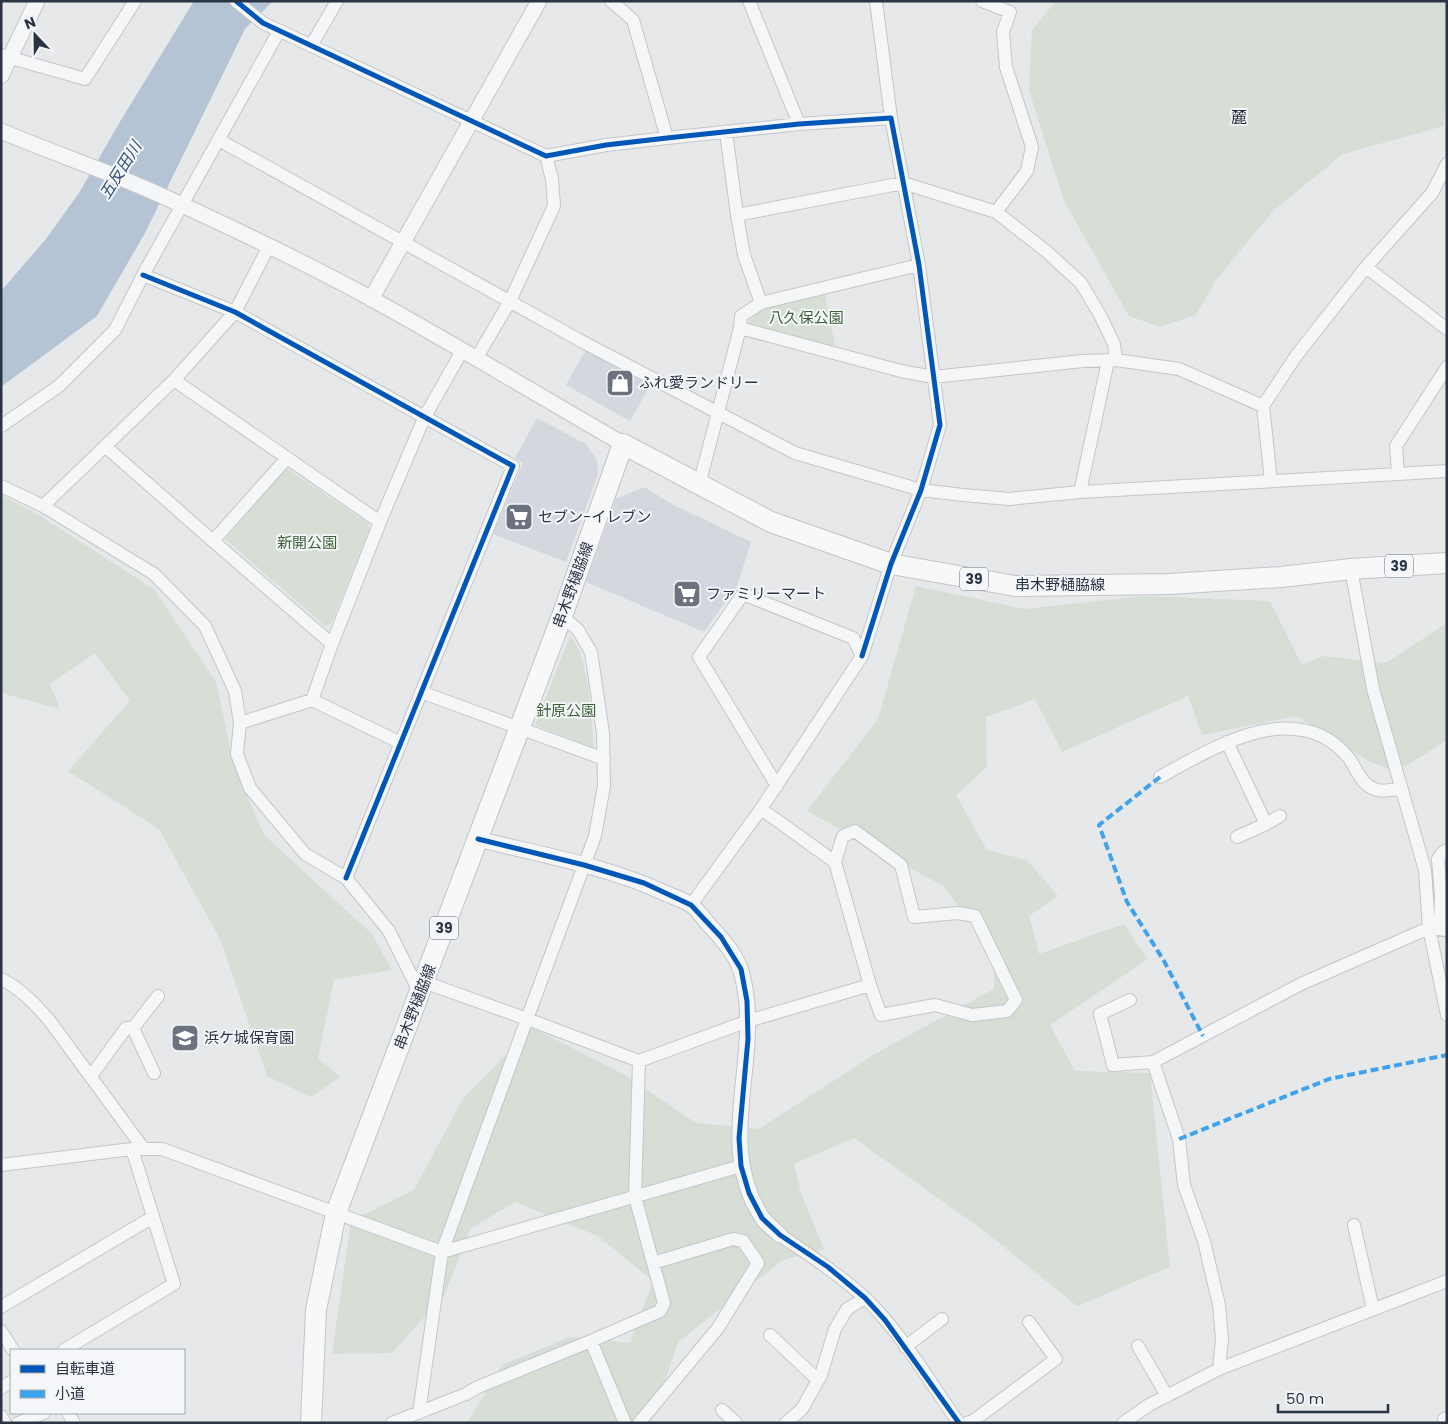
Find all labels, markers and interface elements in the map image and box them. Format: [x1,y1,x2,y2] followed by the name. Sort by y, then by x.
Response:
[10,10,60,60] north arrow
[22,12,39,34] text: N
[1231,106,1247,129] district label: 麓
[94,135,148,204] water label: 五反田川
[768,307,844,328] park label: 八久保公園
[605,368,635,398] shop icon: ふれ愛ランドリー
[639,372,759,393] place label: ふれ愛ランドリー
[504,502,534,532] supermarket icon: セブン-イレブン
[538,506,651,527] place label: セブン-イレブン
[277,532,337,553] park label: 新開公園
[547,539,598,631] street label: 串木野樋脇線
[1385,554,1413,578] road number: 39
[960,568,988,590] road number: 39
[1015,574,1105,595] street label: 串木野樋脇線
[672,579,702,609] supermarket icon: ファミリーマート
[706,583,826,604] place label: ファミリーマート
[536,700,596,721] park label: 針原公園
[430,916,458,940] road number: 39
[389,961,440,1053] street label: 串木野樋脇線
[170,1023,200,1053] school or university icon: 浜ケ城保育園
[204,1027,294,1048] place label: 浜ケ城保育園
[10,1349,185,1414] legend
[55,1358,115,1379] text: 自転車道
[1278,1382,1388,1414] scale bar
[55,1383,85,1404] text: 小道
[1286,1388,1324,1409] text: 50 m

